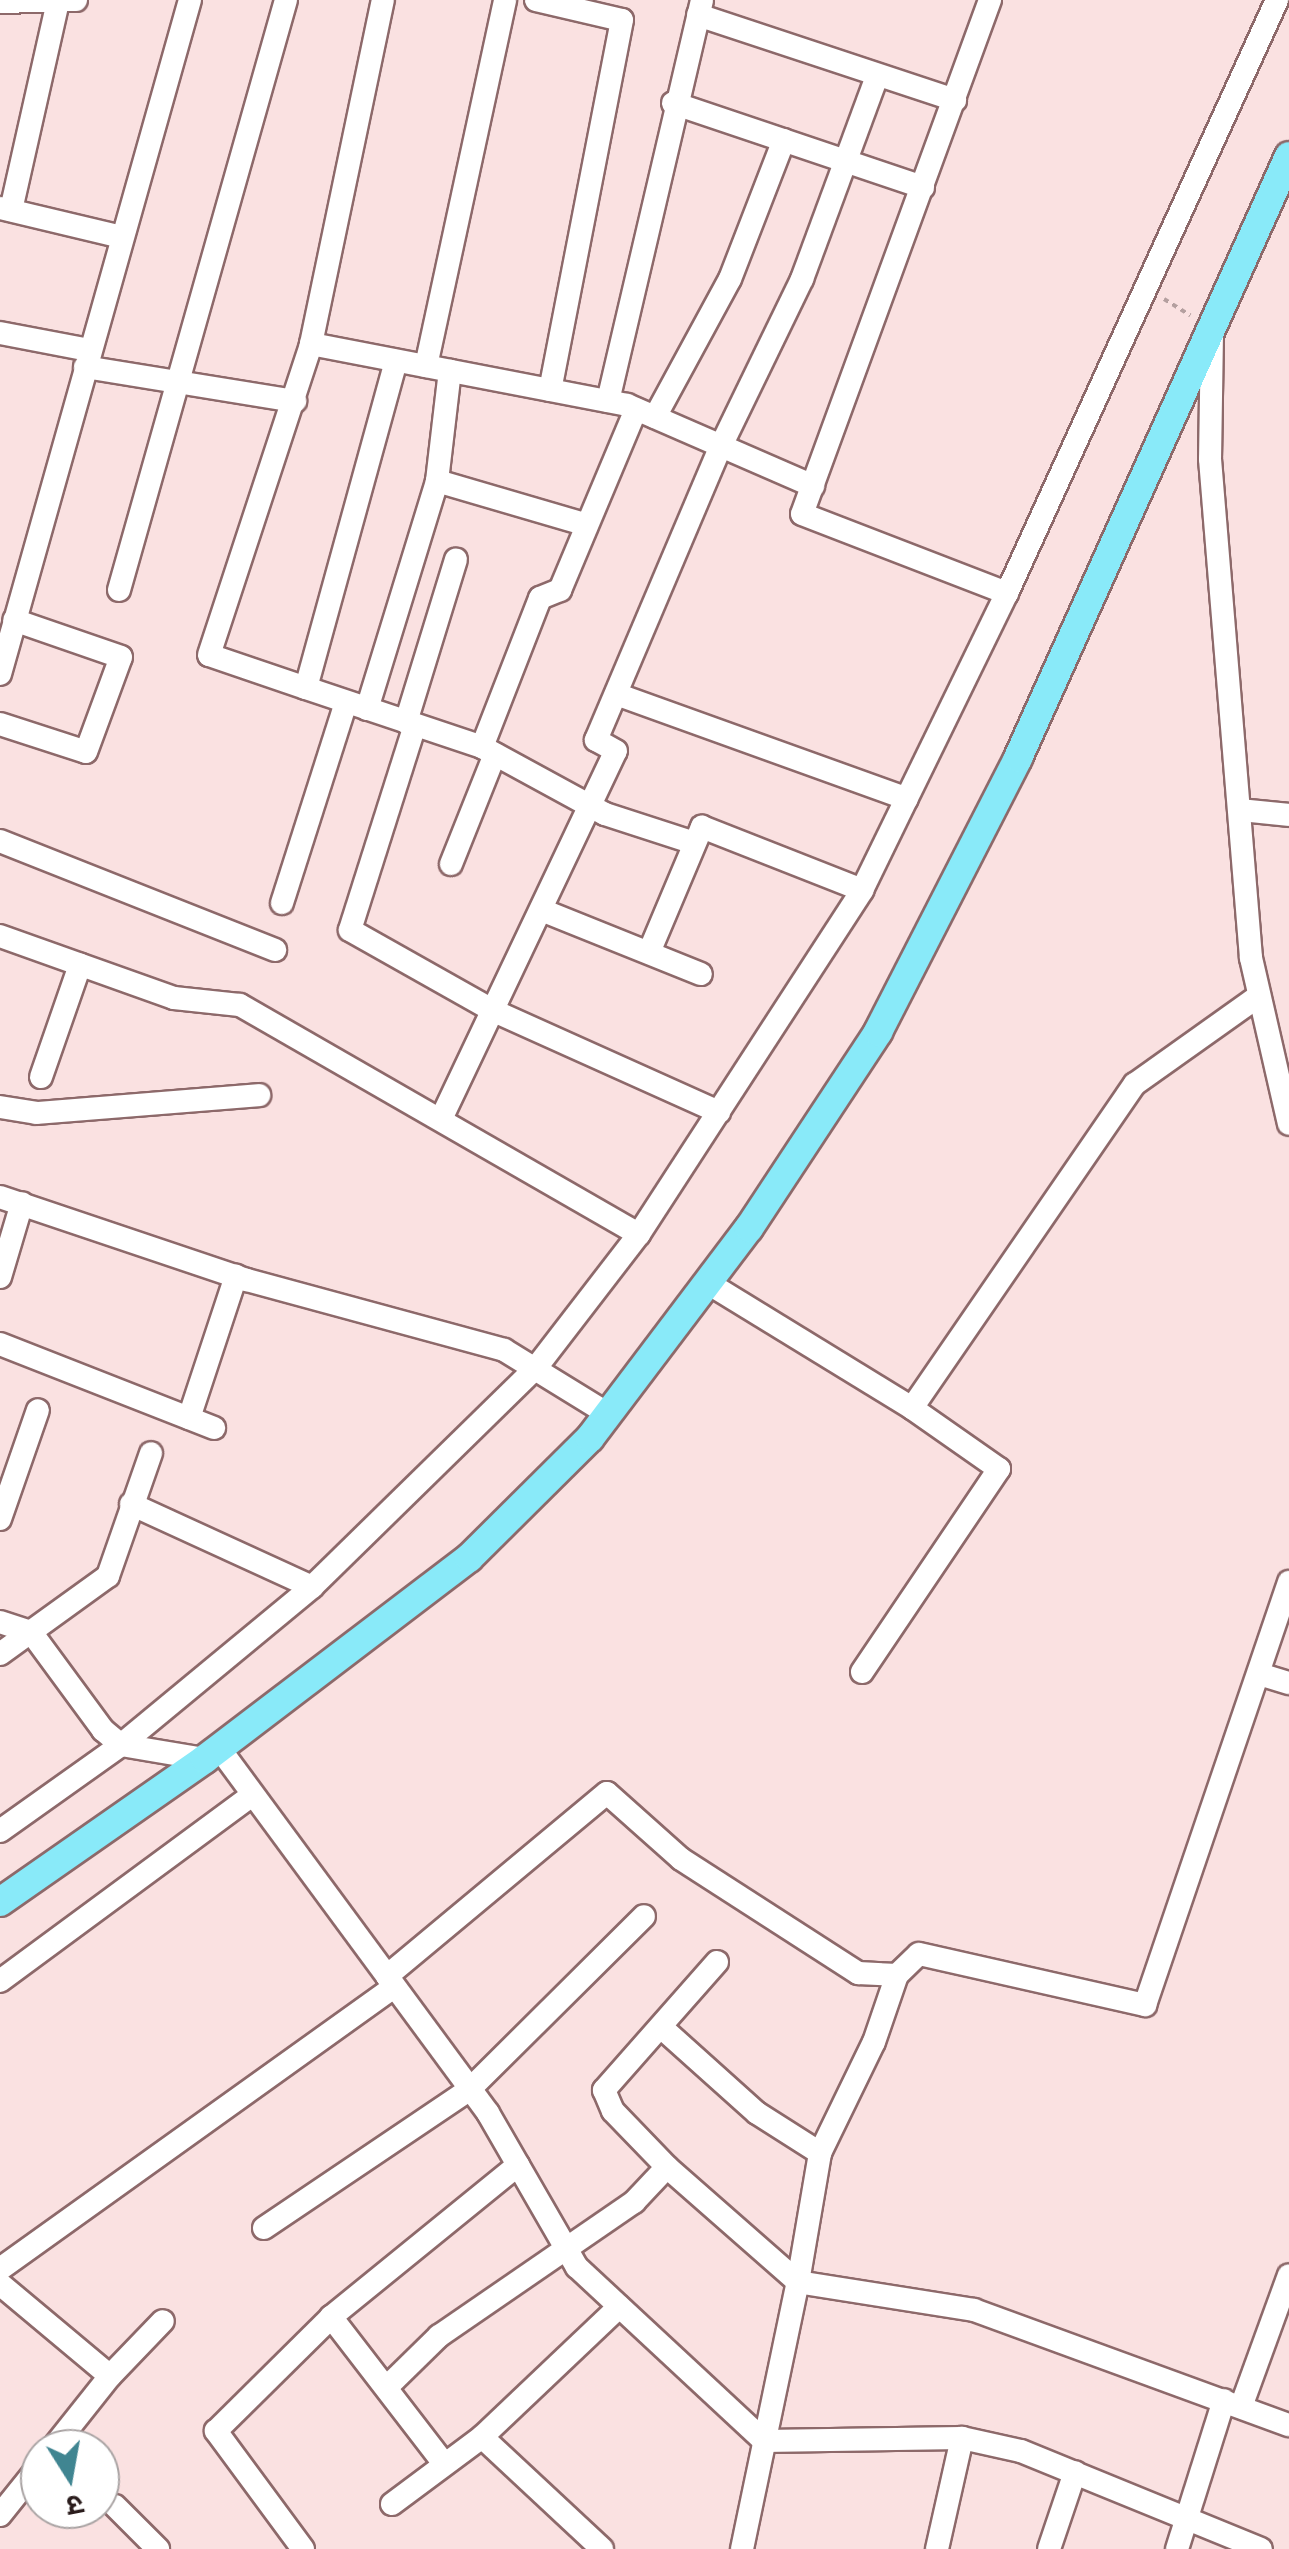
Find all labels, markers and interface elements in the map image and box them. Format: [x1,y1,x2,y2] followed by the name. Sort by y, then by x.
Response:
[20,2429,120,2529] north arrow
[64,2486,87,2527] text: उ

